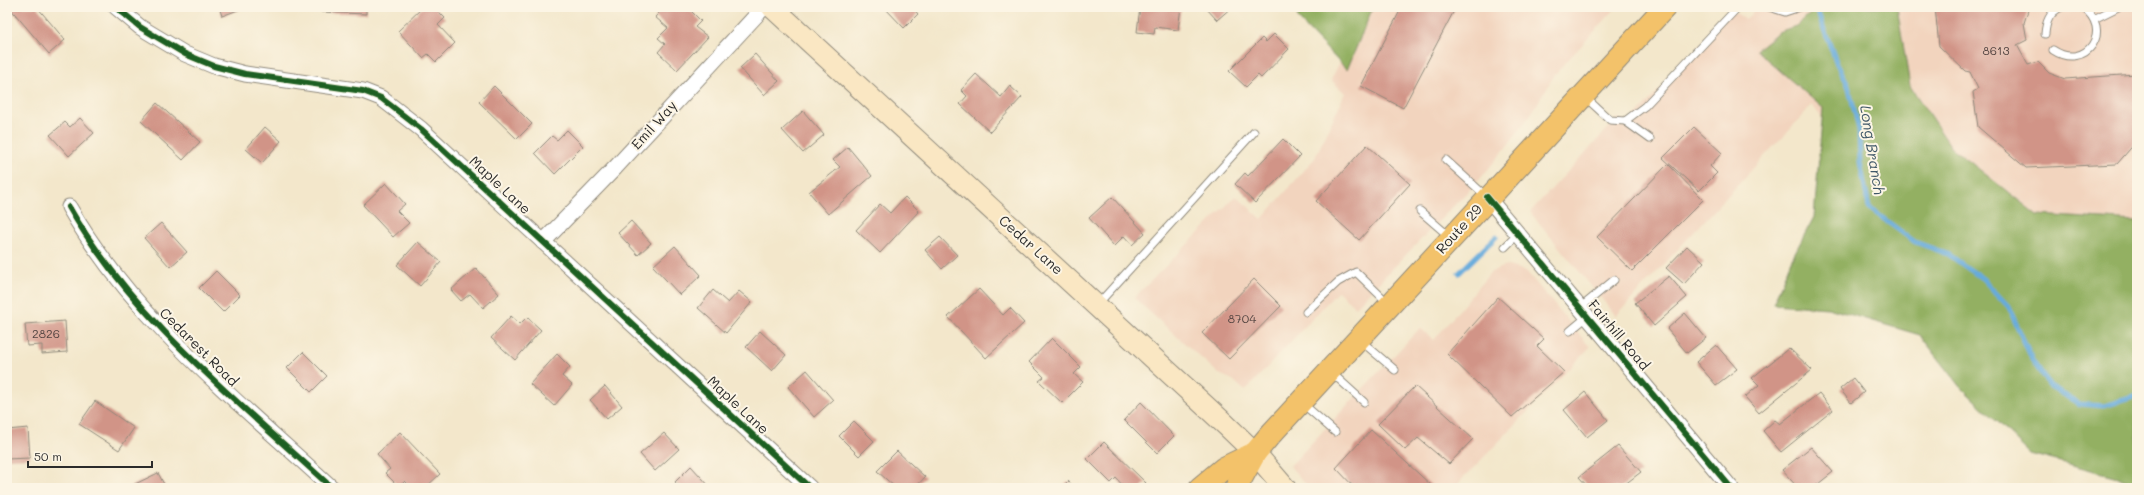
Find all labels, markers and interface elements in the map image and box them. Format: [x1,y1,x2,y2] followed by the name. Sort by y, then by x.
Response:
[1983,42,2009,58] house number: 8613
[627,96,681,153] street label: Emil Way
[1856,104,1890,196] water label: Long Branch
[465,151,535,218] street label: Maple Lane
[1431,200,1486,257] street label: Route 29
[995,211,1068,279] street label: Cedar Lane
[1584,295,1655,374] street label: Fairhill Road
[156,303,243,390] street label: Cedarest Road
[1228,310,1256,326] house number: 8704
[32,325,60,341] house number: 2826
[703,371,773,438] street label: Maple Lane
[28,443,152,469] scale bar
[34,448,62,464] text: 50 m

